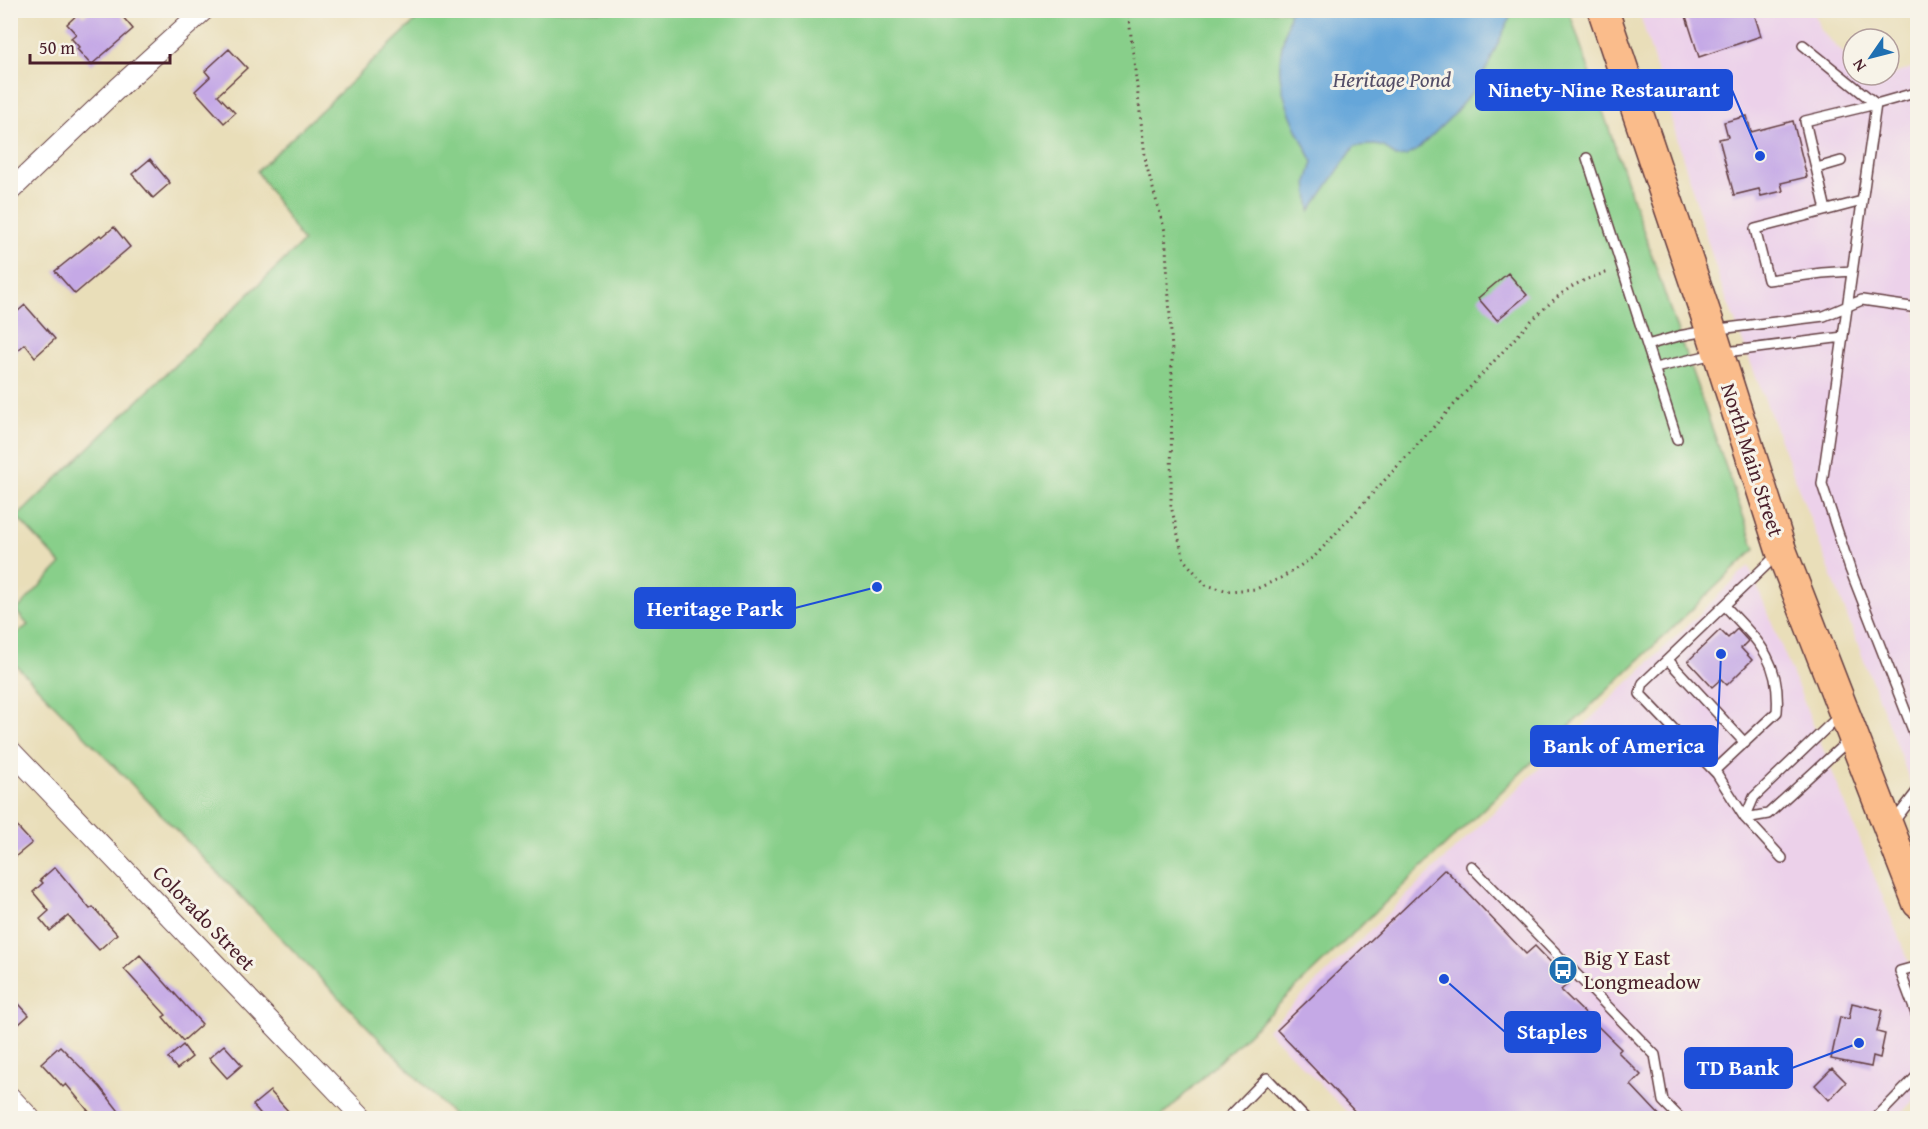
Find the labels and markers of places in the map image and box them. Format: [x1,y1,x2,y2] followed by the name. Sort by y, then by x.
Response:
[1476,70,1732,110] callout: Ninety-Nine Restaurant
[635,588,795,628] callout: Heritage Park
[1531,726,1717,766] callout: Bank of America
[1584,942,1701,997] place label: Big Y East Longmeadow
[1547,954,1579,986] bus stop icon: Big Y East Longmeadow
[1505,1012,1600,1052] callout: Staples
[1685,1048,1792,1088] callout: TD Bank

